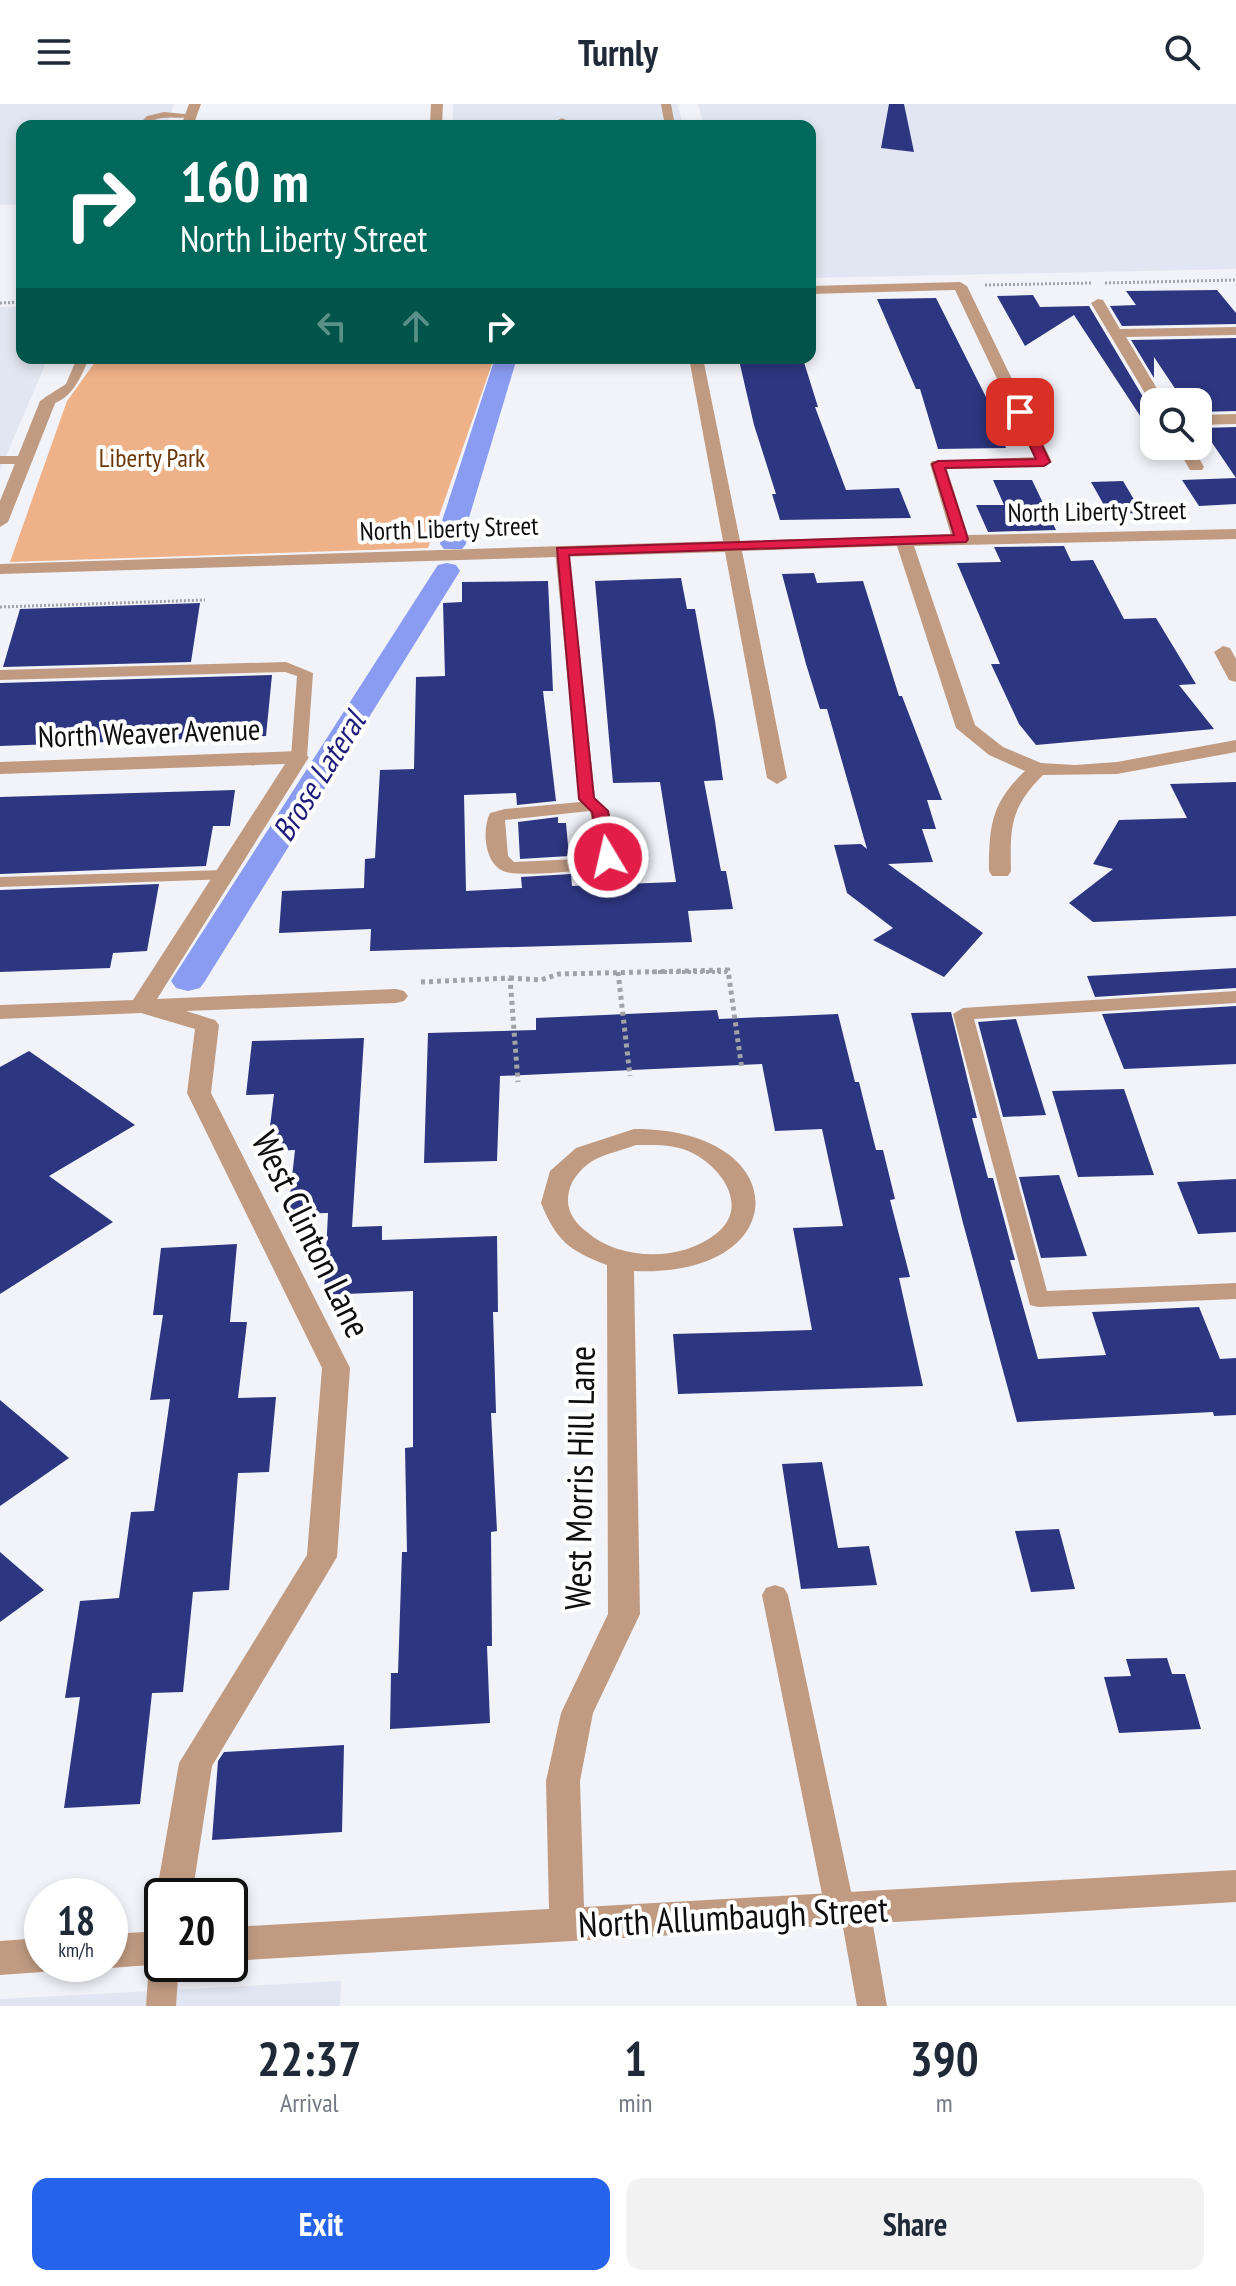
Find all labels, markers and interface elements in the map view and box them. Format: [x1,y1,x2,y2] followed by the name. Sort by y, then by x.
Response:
[578,29,658,76] text: Turnly
[32,30,76,74] icon: menu
[1160,30,1204,74] icon: search
[180,145,309,217] text: 160 m
[48,152,152,256] icon: right
[180,215,427,262] text: North Liberty Street
[310,304,354,348] icon: left
[394,304,438,348] icon: ahead
[478,304,522,348] icon: right
[986,378,1054,446] pin
[1140,388,1212,460] map controls
[1140,388,1212,460] button: search
[998,390,1042,434] icon: arrive
[99,441,205,474] park label: Liberty Park
[1007,493,1187,529] street label: North Liberty Street
[359,508,539,548] street label: North Liberty Street
[262,701,376,849] water label: Brose Lateral
[37,709,261,755] street label: North Weaver Avenue
[566,815,650,899] position arrow
[242,1123,382,1345] street label: West Clinton Lane
[553,1345,605,1611] street label: West Morris Hill Lane
[144,1878,248,1982] speed limit sign: 20
[577,1884,889,1948] street label: North Allumbaugh Street
[57,1894,95,1946] text: 18
[58,1937,94,1963] text: km/h
[257,2027,361,2089] text: 22:37
[624,2027,647,2089] text: 1
[910,2027,979,2089] text: 390
[280,2086,339,2119] text: Arrival
[618,2086,652,2119] text: min
[936,2086,953,2119] text: m
[32,2178,610,2270] button: Exit
[626,2178,1204,2270] button: Share

